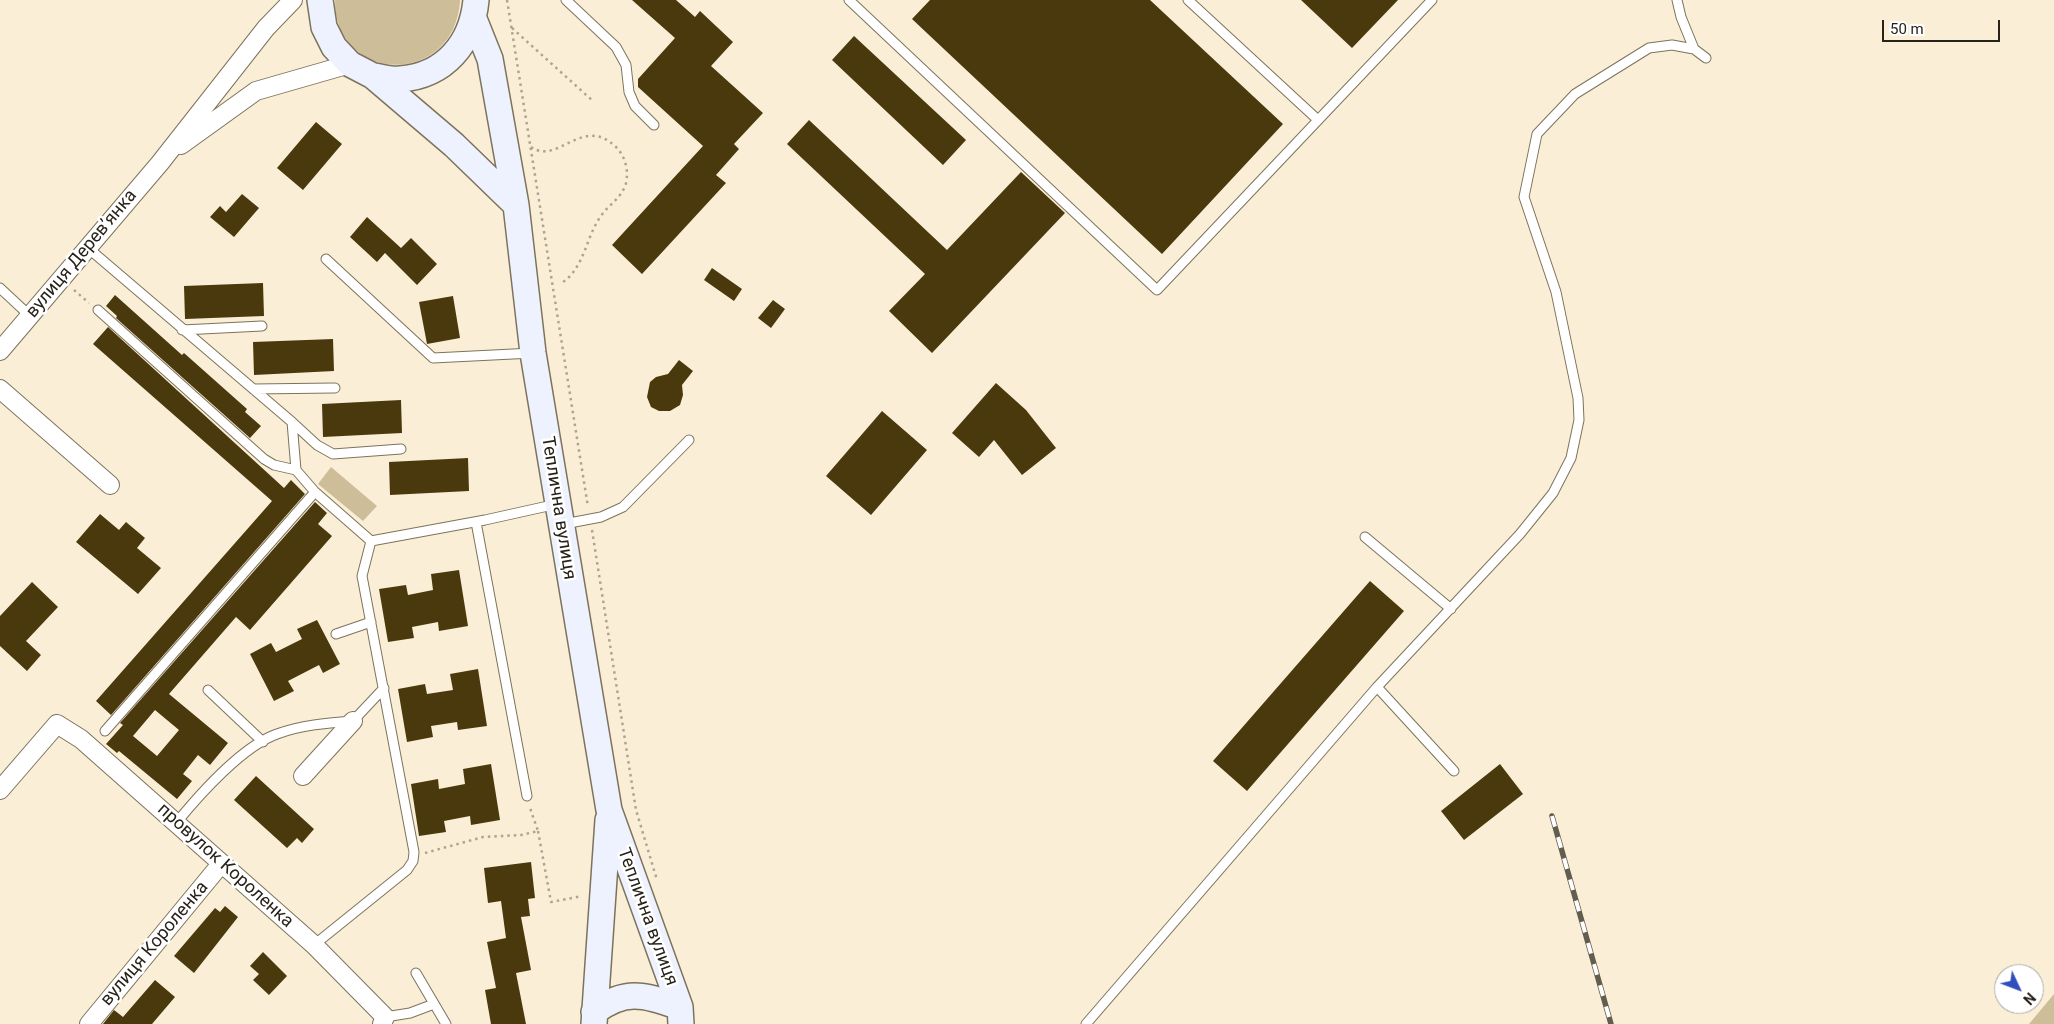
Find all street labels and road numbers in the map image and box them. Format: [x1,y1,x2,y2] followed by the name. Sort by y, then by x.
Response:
[22,186,142,322] street label: вулиця Деревʼянка
[536,435,580,581] street label: Теплична вулиця
[153,799,297,933] street label: провулок Короленка
[612,845,682,989] street label: Теплична вулиця
[97,877,213,1011] street label: вулиця Короленка

